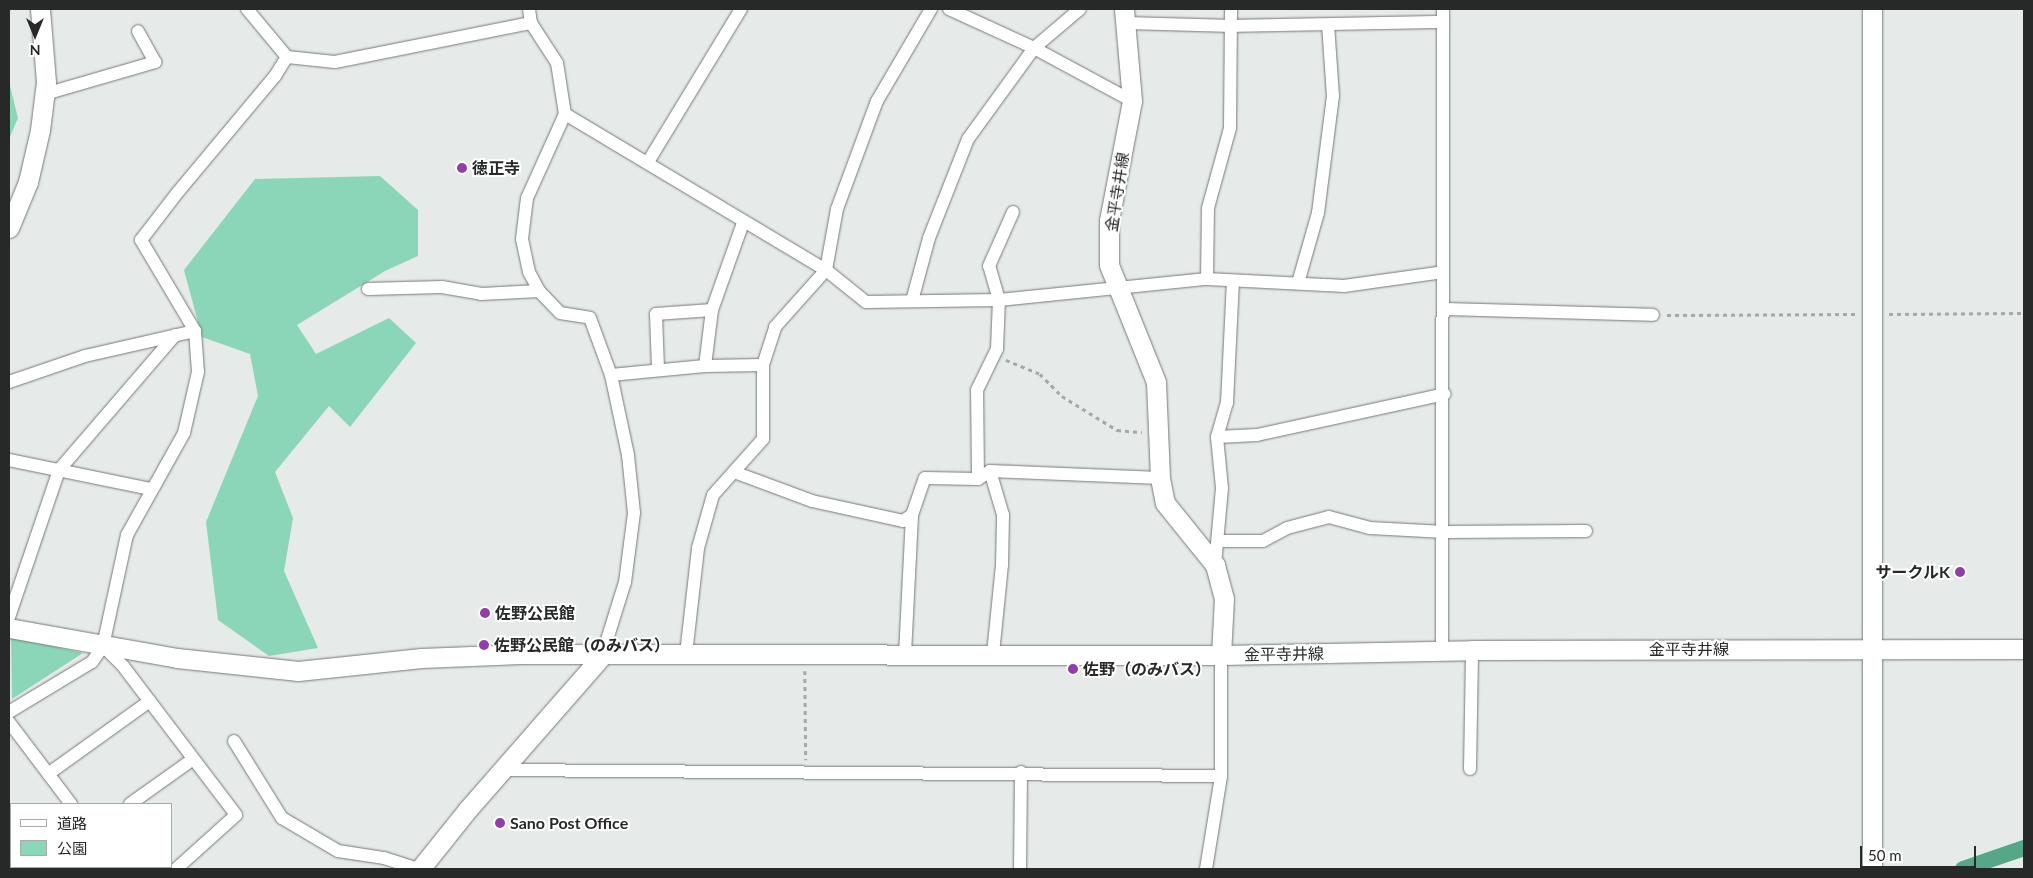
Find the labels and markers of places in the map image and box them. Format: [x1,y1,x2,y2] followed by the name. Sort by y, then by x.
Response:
[472,158,520,178] place label: 徳正寺
[456,162,468,174] marker: 徳正寺
[1875,562,1950,582] place label: サークルK
[1954,566,1966,578] marker: サークルK
[495,603,575,623] place label: 佐野公民館
[479,607,491,619] marker: 佐野公民館
[494,635,670,655] place label: 佐野公民館（のみバス）
[478,639,490,651] marker: 佐野公民館（のみバス）
[1083,659,1211,679] place label: 佐野（のみバス）
[1067,663,1079,675] marker: 佐野（のみバス）
[510,813,628,833] place label: Sano Post Office
[494,817,506,829] marker: Sano Post Office

